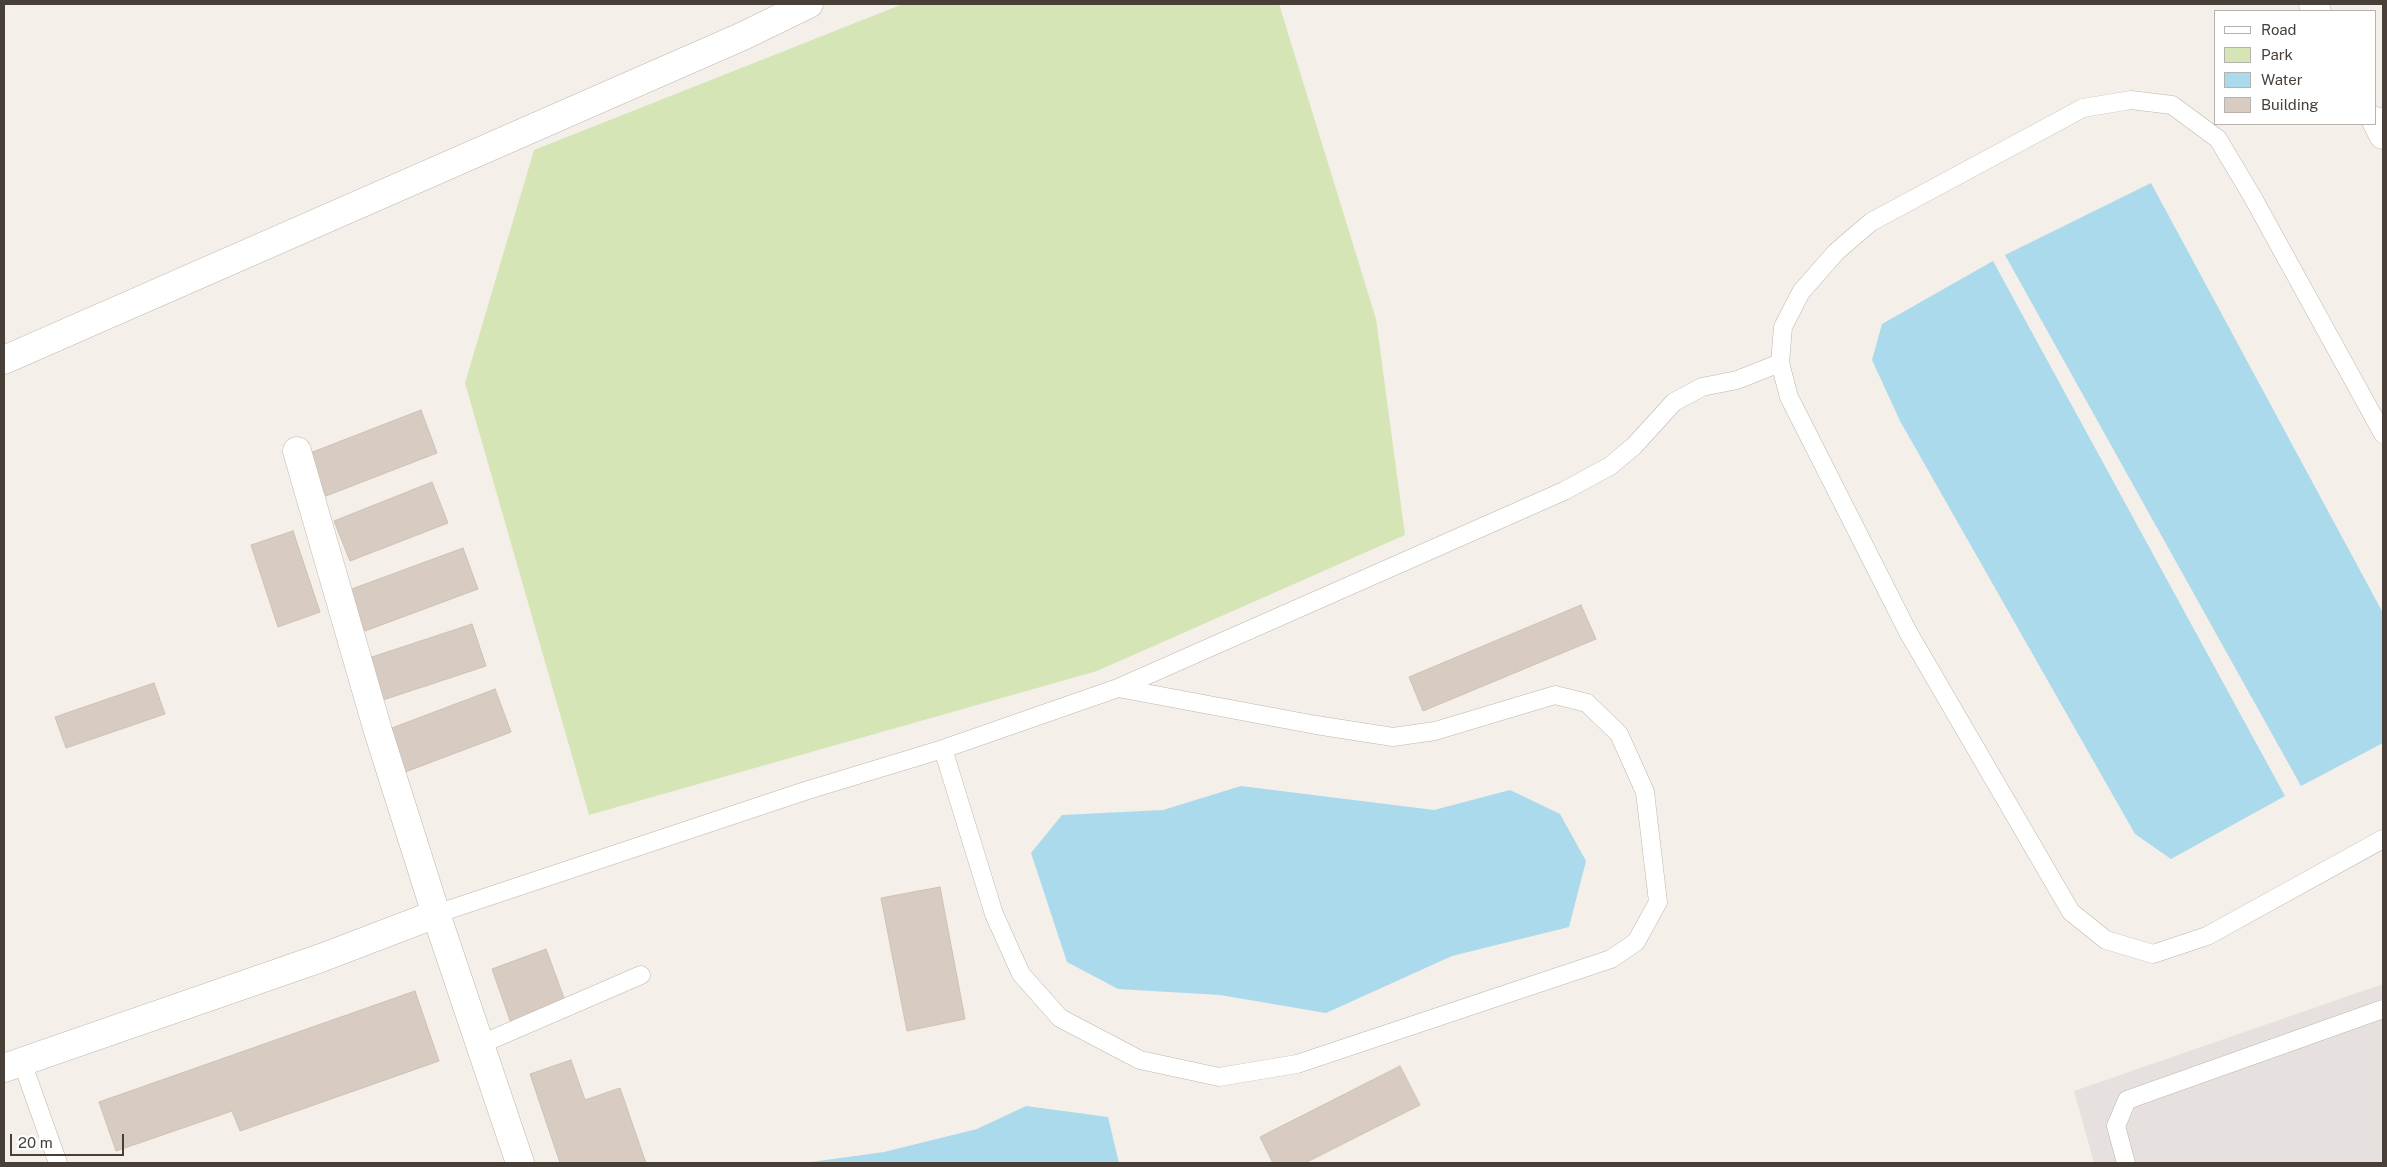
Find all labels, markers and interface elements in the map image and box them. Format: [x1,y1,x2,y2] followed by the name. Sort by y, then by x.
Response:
[2214,10,2377,125] legend
[2261,21,2297,38] text: Road
[2261,46,2293,63] text: Park
[2261,71,2303,88] text: Water
[2261,96,2319,113] text: Building
[12,1124,126,1156] scale bar
[18,1134,53,1151] text: 20 m

